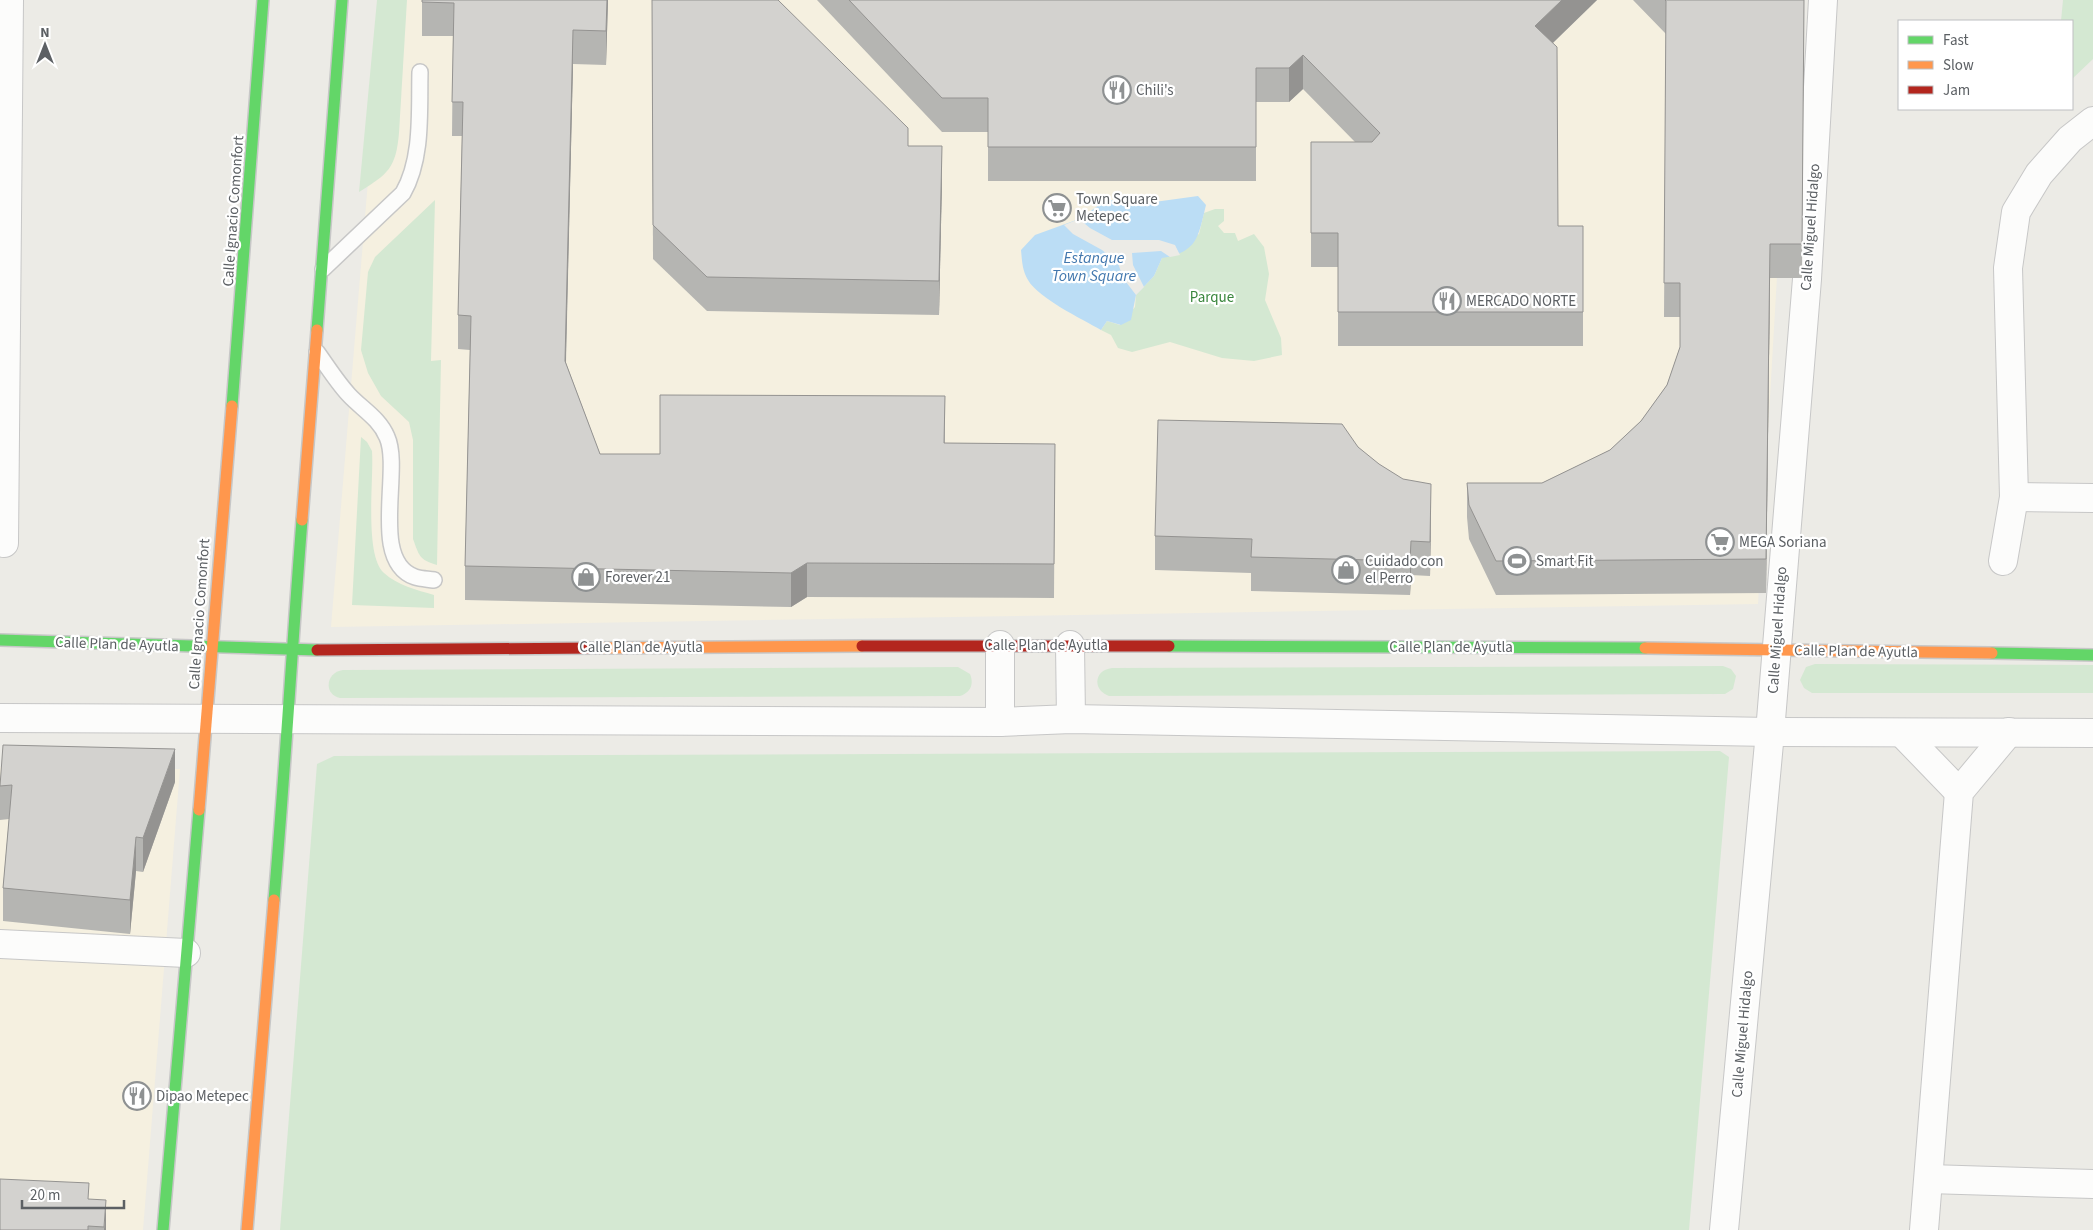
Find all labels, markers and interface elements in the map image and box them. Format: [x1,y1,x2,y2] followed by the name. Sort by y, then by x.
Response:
[20,20,70,70] north arrow
[1898,20,2073,110] legend
[40,23,50,43] text: N
[1943,30,1969,51] text: Fast
[1943,55,1974,76] text: Slow
[1102,75,1132,105] restaurant icon: Chili's
[1136,80,1174,101] place label: Chili's
[1943,80,1970,101] text: Jam
[218,135,249,287] street label: Calle Ignacio Comonfort
[1796,163,1825,291] street label: Calle Miguel Hidalgo
[1076,189,1158,227] place label: Town Square Metepec
[1042,193,1072,223] supermarket icon: Town Square Metepec
[1052,247,1137,287] water label: Estanque Town Square
[1432,286,1462,316] restaurant icon: MERCADO NORTE
[1190,287,1234,308] park label: Parque
[1466,291,1576,312] place label: MERCADO NORTE
[1705,527,1735,557] supermarket icon: MEGA Soriana
[1739,532,1827,553] place label: MEGA Soriana
[184,538,215,690] street label: Calle Ignacio Comonfort
[1502,546,1532,576] sports icon: Smart Fit
[1365,551,1443,589] place label: Cuidado con el Perro
[1536,551,1593,572] place label: Smart Fit
[1331,555,1361,585] shop icon: Cuidado con el Perro
[571,562,601,592] shop icon: Forever 21
[1763,566,1792,694] street label: Calle Miguel Hidalgo
[605,567,670,588] place label: Forever 21
[55,632,179,657] street label: Calle Plan de Ayutla
[984,635,1108,656] street label: Calle Plan de Ayutla
[579,637,703,658] street label: Calle Plan de Ayutla
[1389,637,1513,658] street label: Calle Plan de Ayutla
[1794,640,1918,663] street label: Calle Plan de Ayutla
[1726,970,1759,1098] street label: Calle Miguel Hidalgo
[122,1081,152,1111] restaurant icon: Dipao Metepec
[156,1086,249,1107] place label: Dipao Metepec
[22,1178,125,1210] scale bar
[30,1185,60,1206] text: 20 m

